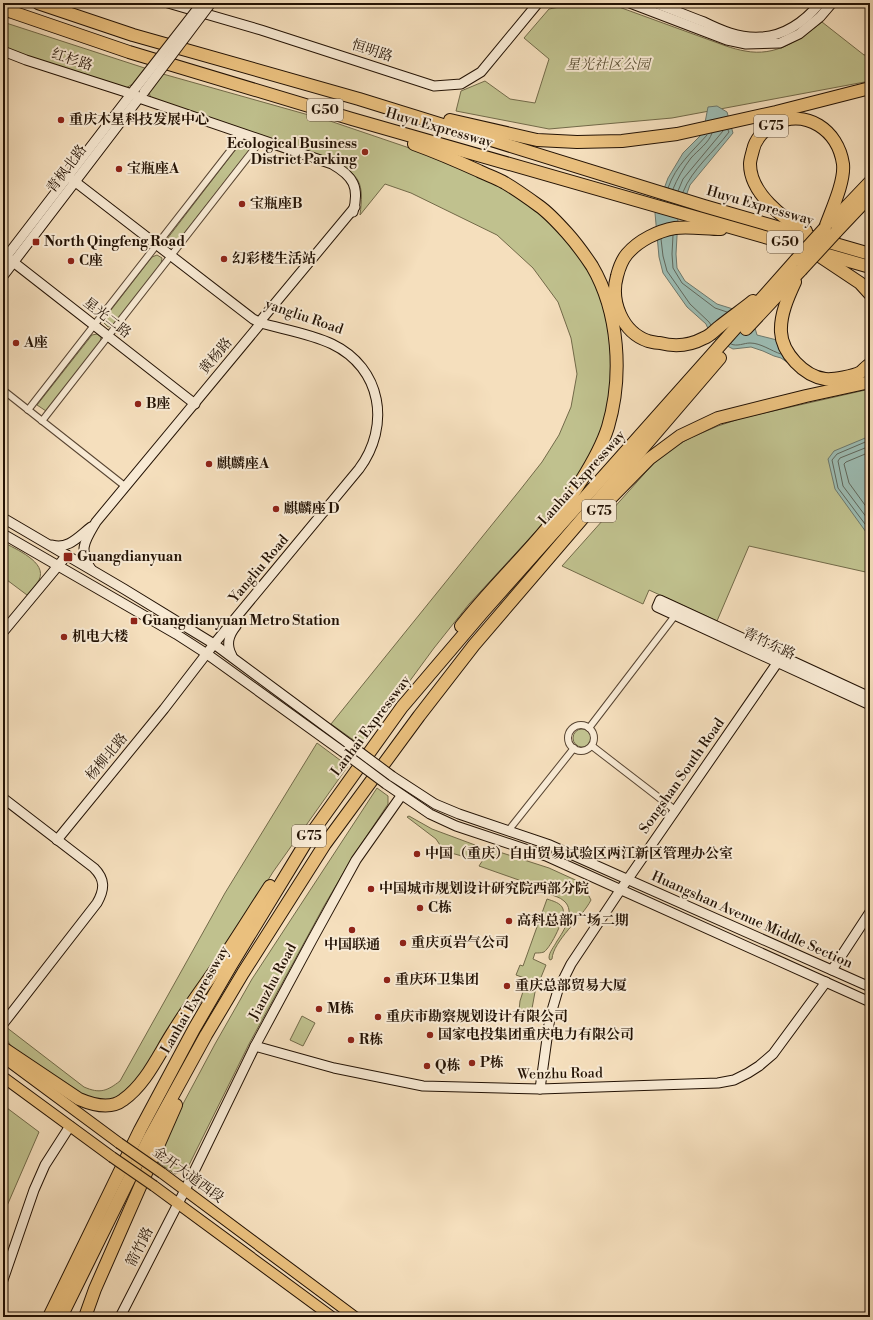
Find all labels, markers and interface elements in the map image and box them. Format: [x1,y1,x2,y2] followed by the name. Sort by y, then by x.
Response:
[349,36,395,66] street label: 恒明路
[49,45,95,75] street label: 红杉路
[566,56,652,74] park label: 星光社区公园
[307,99,343,121] road number: G50
[383,104,495,152] street label: Huyu Expressway
[69,111,209,129] place label: 重庆木星科技发展中心
[56,115,66,125] marker: 重庆木星科技发展中心
[754,115,788,137] road number: G75
[227,135,358,169] place label: Ecological Business District Parking
[43,141,91,197] street label: 青枫北路
[360,147,370,157] marker: Ecological Business District Parking
[127,160,180,178] place label: 宝瓶座A
[114,164,124,174] marker: 宝瓶座A
[704,182,816,230] street label: Huyu Expressway
[250,195,303,213] place label: 宝瓶座B
[237,199,247,209] marker: 宝瓶座B
[767,231,803,253] road number: G50
[44,233,185,251] place label: North Qingfeng Road
[31,237,41,247] marker: North Qingfeng Road
[232,250,316,268] place label: 幻彩楼生活站
[79,252,103,270] place label: C座
[219,254,229,264] marker: 幻彩楼生活站
[66,256,76,266] marker: C座
[79,294,135,342] street label: 星光二路
[262,295,346,339] street label: yangliu Road
[23,334,48,352] place label: A座
[196,334,236,378] street label: 黄杨路
[11,338,21,348] marker: A座
[146,395,171,413] place label: B座
[133,399,143,409] marker: B座
[535,427,629,529] street label: Lanhai Expressway
[217,455,270,473] place label: 麒麟座A
[204,459,214,469] marker: 麒麟座A
[284,500,339,518] place label: 麒麟座 D
[582,500,616,522] road number: G75
[271,504,281,514] marker: 麒麟座 D
[225,531,293,607] street label: Yangliu Road
[77,548,182,566] place label: Guangdianyuan
[62,551,74,563] marker: Guangdianyuan
[142,612,340,630] place label: Guangdianyuan Metro Station
[129,616,139,626] marker: Guangdianyuan Metro Station
[740,624,798,664] street label: 青竹东路
[72,628,128,646] place label: 机电大楼
[59,632,69,642] marker: 机电大楼
[327,672,415,780] street label: Lanhai Expressway
[635,715,729,837] street label: Songshan South Road
[82,730,132,784] street label: 杨柳北路
[292,825,326,847] road number: G75
[425,845,733,863] place label: 中国（重庆）自由贸易试验区两江新区管理办公室
[412,849,422,859] marker: 中国（重庆）自由贸易试验区两江新区管理办公室
[648,867,856,973] street label: Huangshan Avenue Middle Section
[379,880,589,898] place label: 中国城市规划设计研究院西部分院
[366,884,376,894] marker: 中国城市规划设计研究院西部分院
[428,899,452,917] place label: C栋
[415,903,425,913] marker: C栋
[517,912,629,930] place label: 高科总部广场二期
[504,916,514,926] marker: 高科总部广场二期
[347,925,357,935] marker: 中国联通
[411,934,509,952] place label: 重庆页岩气公司
[324,936,380,954] place label: 中国联通
[398,938,408,948] marker: 重庆页岩气公司
[245,940,301,1025] street label: Jianzhu Road
[157,943,233,1057] street label: Lanhai Expressway
[395,971,479,989] place label: 重庆环卫集团
[382,975,392,985] marker: 重庆环卫集团
[515,977,627,995] place label: 重庆总部贸易大厦
[502,981,512,991] marker: 重庆总部贸易大厦
[327,1000,354,1018] place label: M栋
[314,1004,324,1014] marker: M栋
[386,1008,568,1026] place label: 重庆市勘察规划设计有限公司
[373,1012,383,1022] marker: 重庆市勘察规划设计有限公司
[438,1026,634,1044] place label: 国家电投集团重庆电力有限公司
[425,1030,435,1040] marker: 国家电投集团重庆电力有限公司
[359,1031,383,1049] place label: R栋
[346,1035,356,1045] marker: R栋
[480,1054,504,1072] place label: P栋
[435,1057,461,1075] place label: Q栋
[467,1058,477,1068] marker: P栋
[422,1061,432,1071] marker: Q栋
[516,1064,603,1084] street label: Wenzhu Road
[149,1143,227,1207] street label: 金开大道西段
[122,1224,158,1270] street label: 箭竹路

